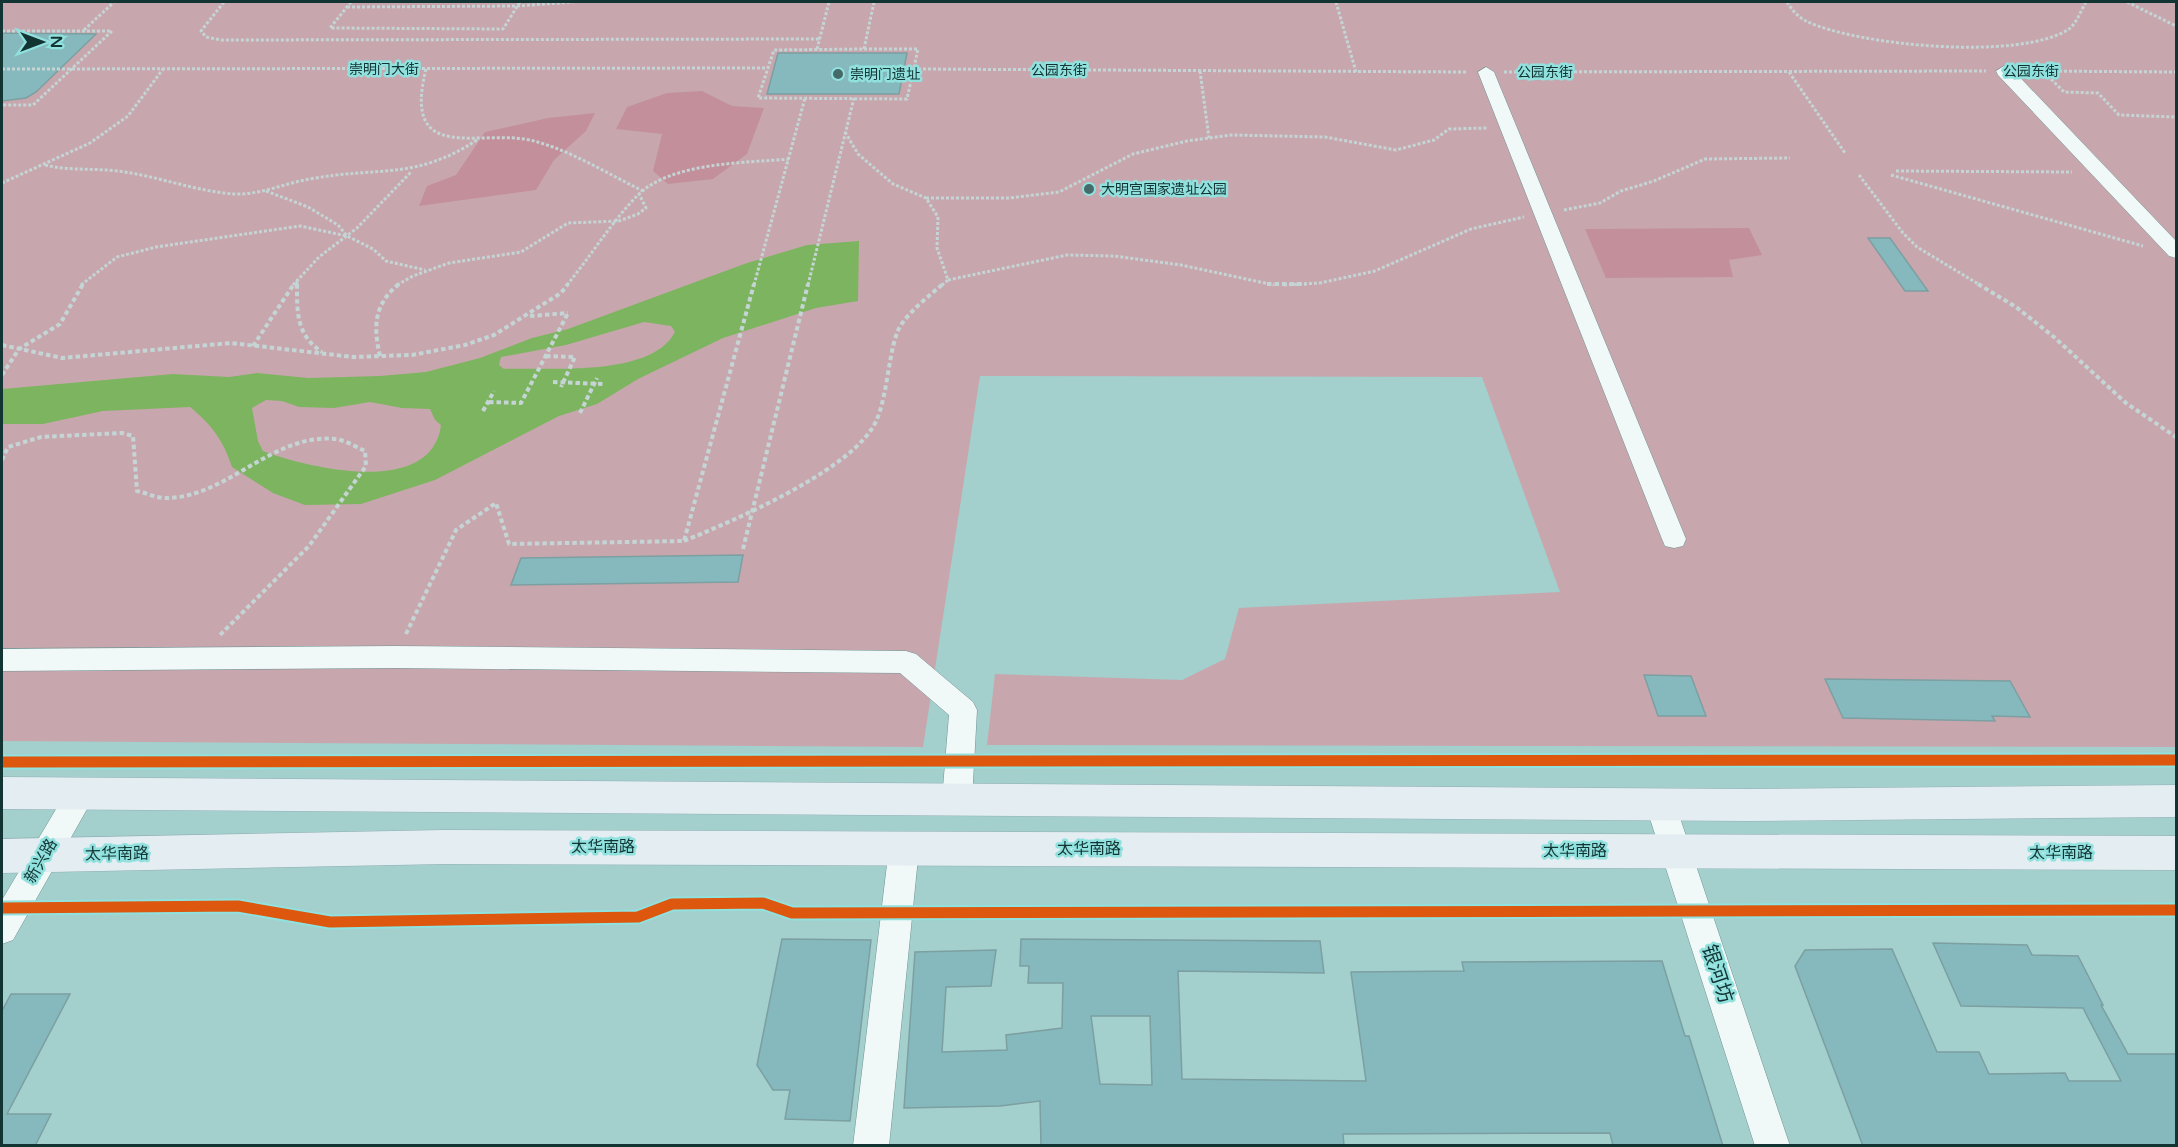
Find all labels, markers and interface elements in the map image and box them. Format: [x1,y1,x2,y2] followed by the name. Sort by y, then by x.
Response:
[12,12,72,72] north arrow
[46,36,66,48] text: N
[349,61,419,78] street label: 崇明门大街
[1031,62,1087,79] street label: 公园东街
[2003,63,2059,80] street label: 公园东街
[1517,64,1573,81] street label: 公园东街
[850,66,920,83] place label: 崇明门遗址
[831,67,845,81] marker: 崇明门遗址
[1101,181,1227,198] place label: 大明宫国家遗址公园
[1082,182,1096,196] marker: 大明宫国家遗址公园
[20,835,62,887] street label: 新兴路
[571,837,635,857] street label: 太华南路
[1057,839,1121,859] street label: 太华南路
[1543,841,1607,861] street label: 太华南路
[85,843,149,865] street label: 太华南路
[2029,843,2093,863] street label: 太华南路
[1696,942,1738,1006] street label: 银河坊

